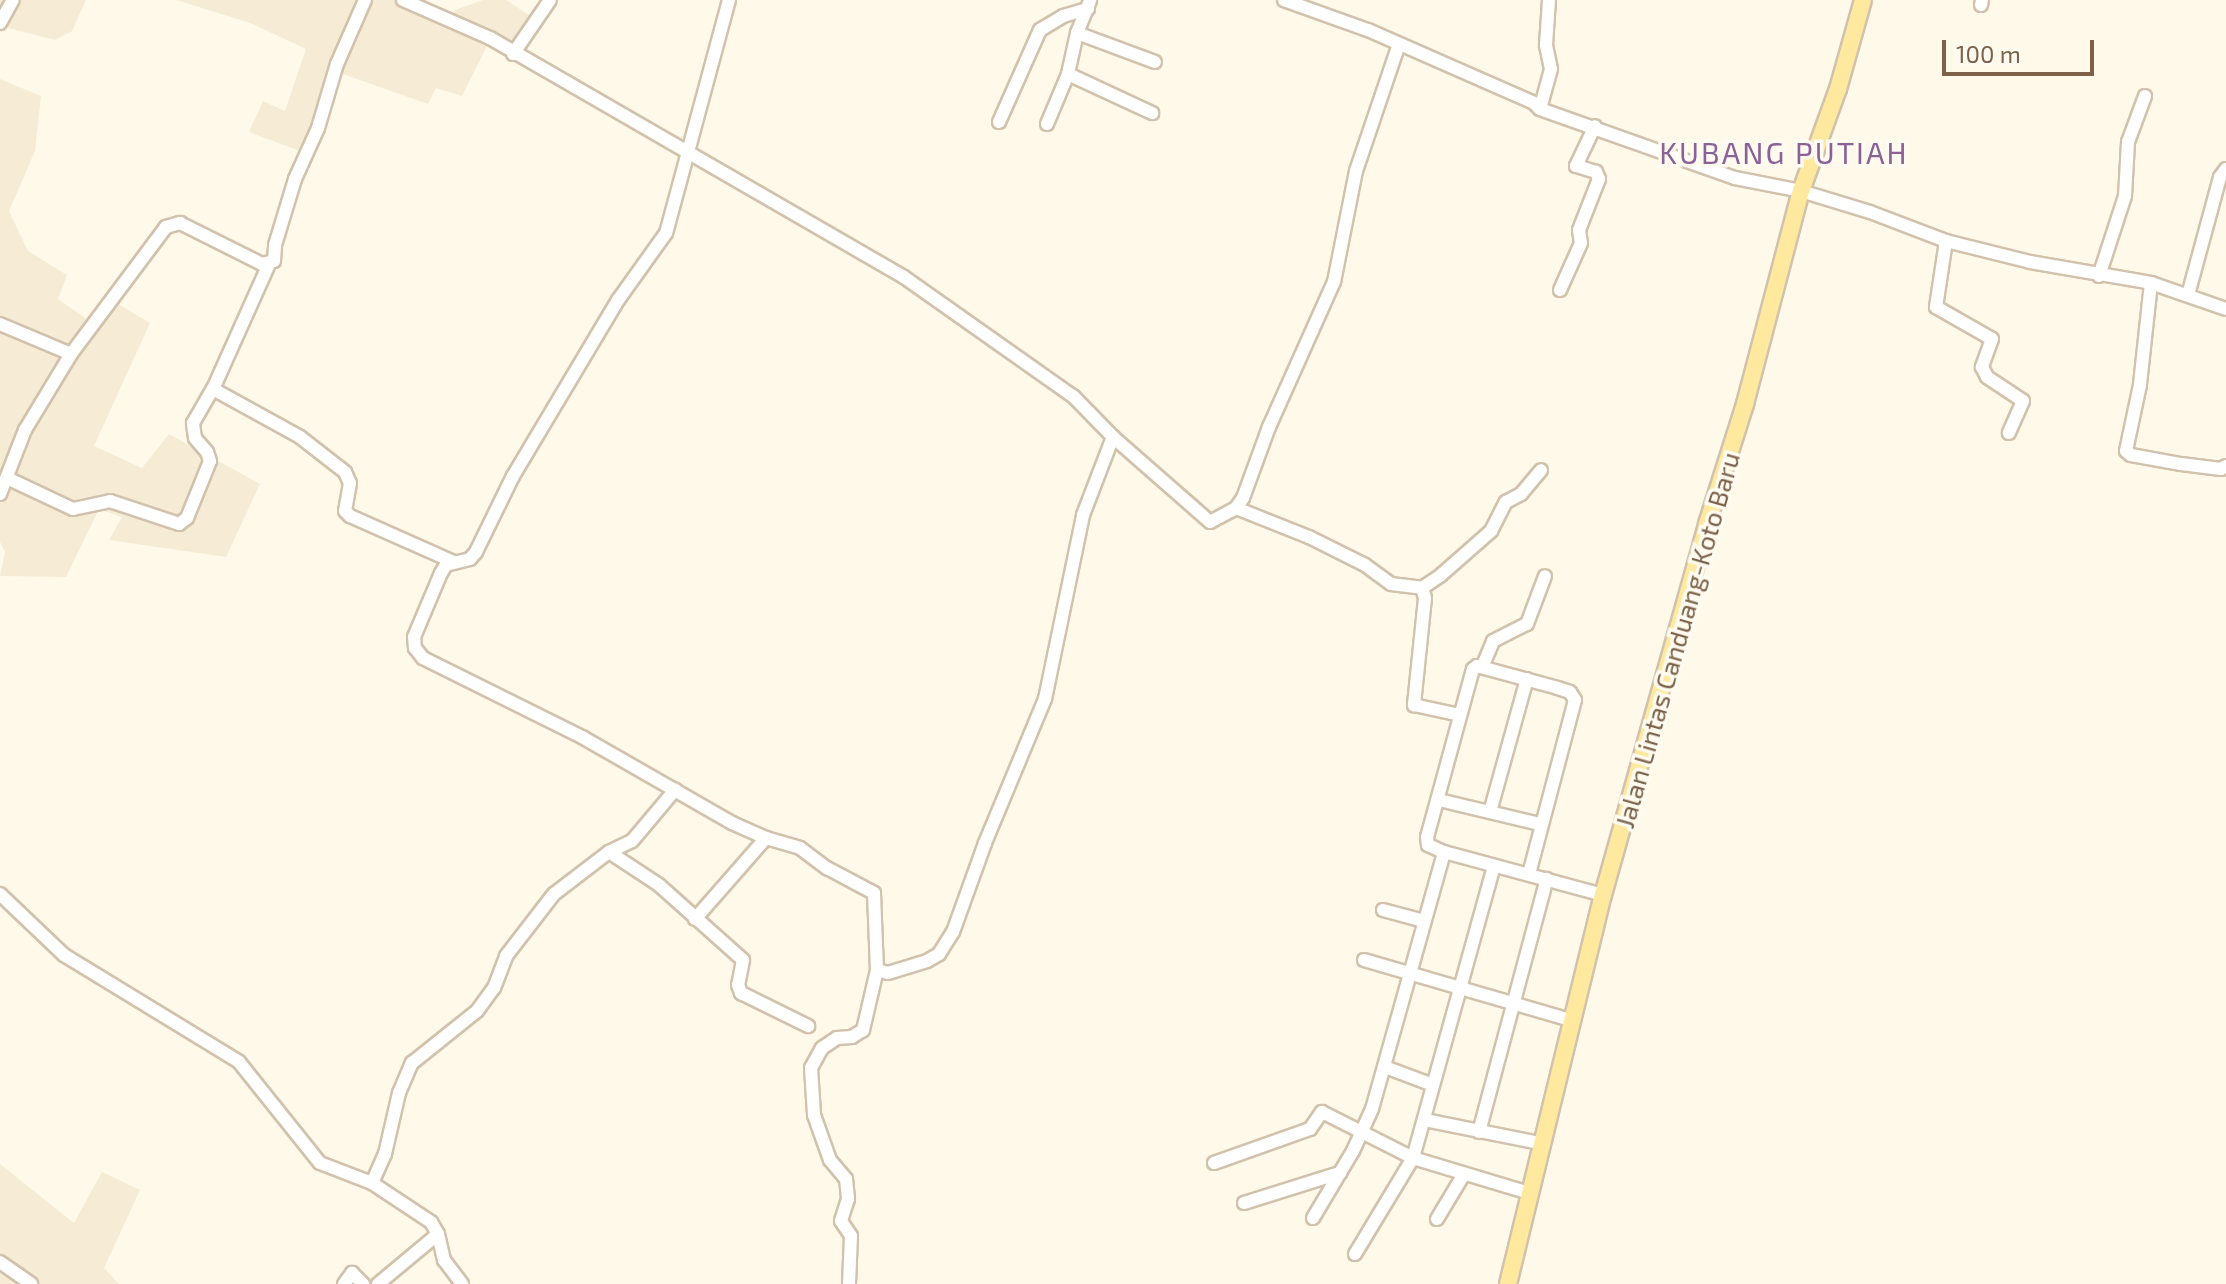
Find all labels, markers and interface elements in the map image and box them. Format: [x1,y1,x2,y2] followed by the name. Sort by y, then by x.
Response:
[1946,24,2098,74] scale bar
[1956,39,2021,68] text: 100 m
[1659,134,1909,170] district label: KUBANG PUTIAH
[1608,449,1746,831] street label: Jalan Lintas Canduang-Koto Baru

